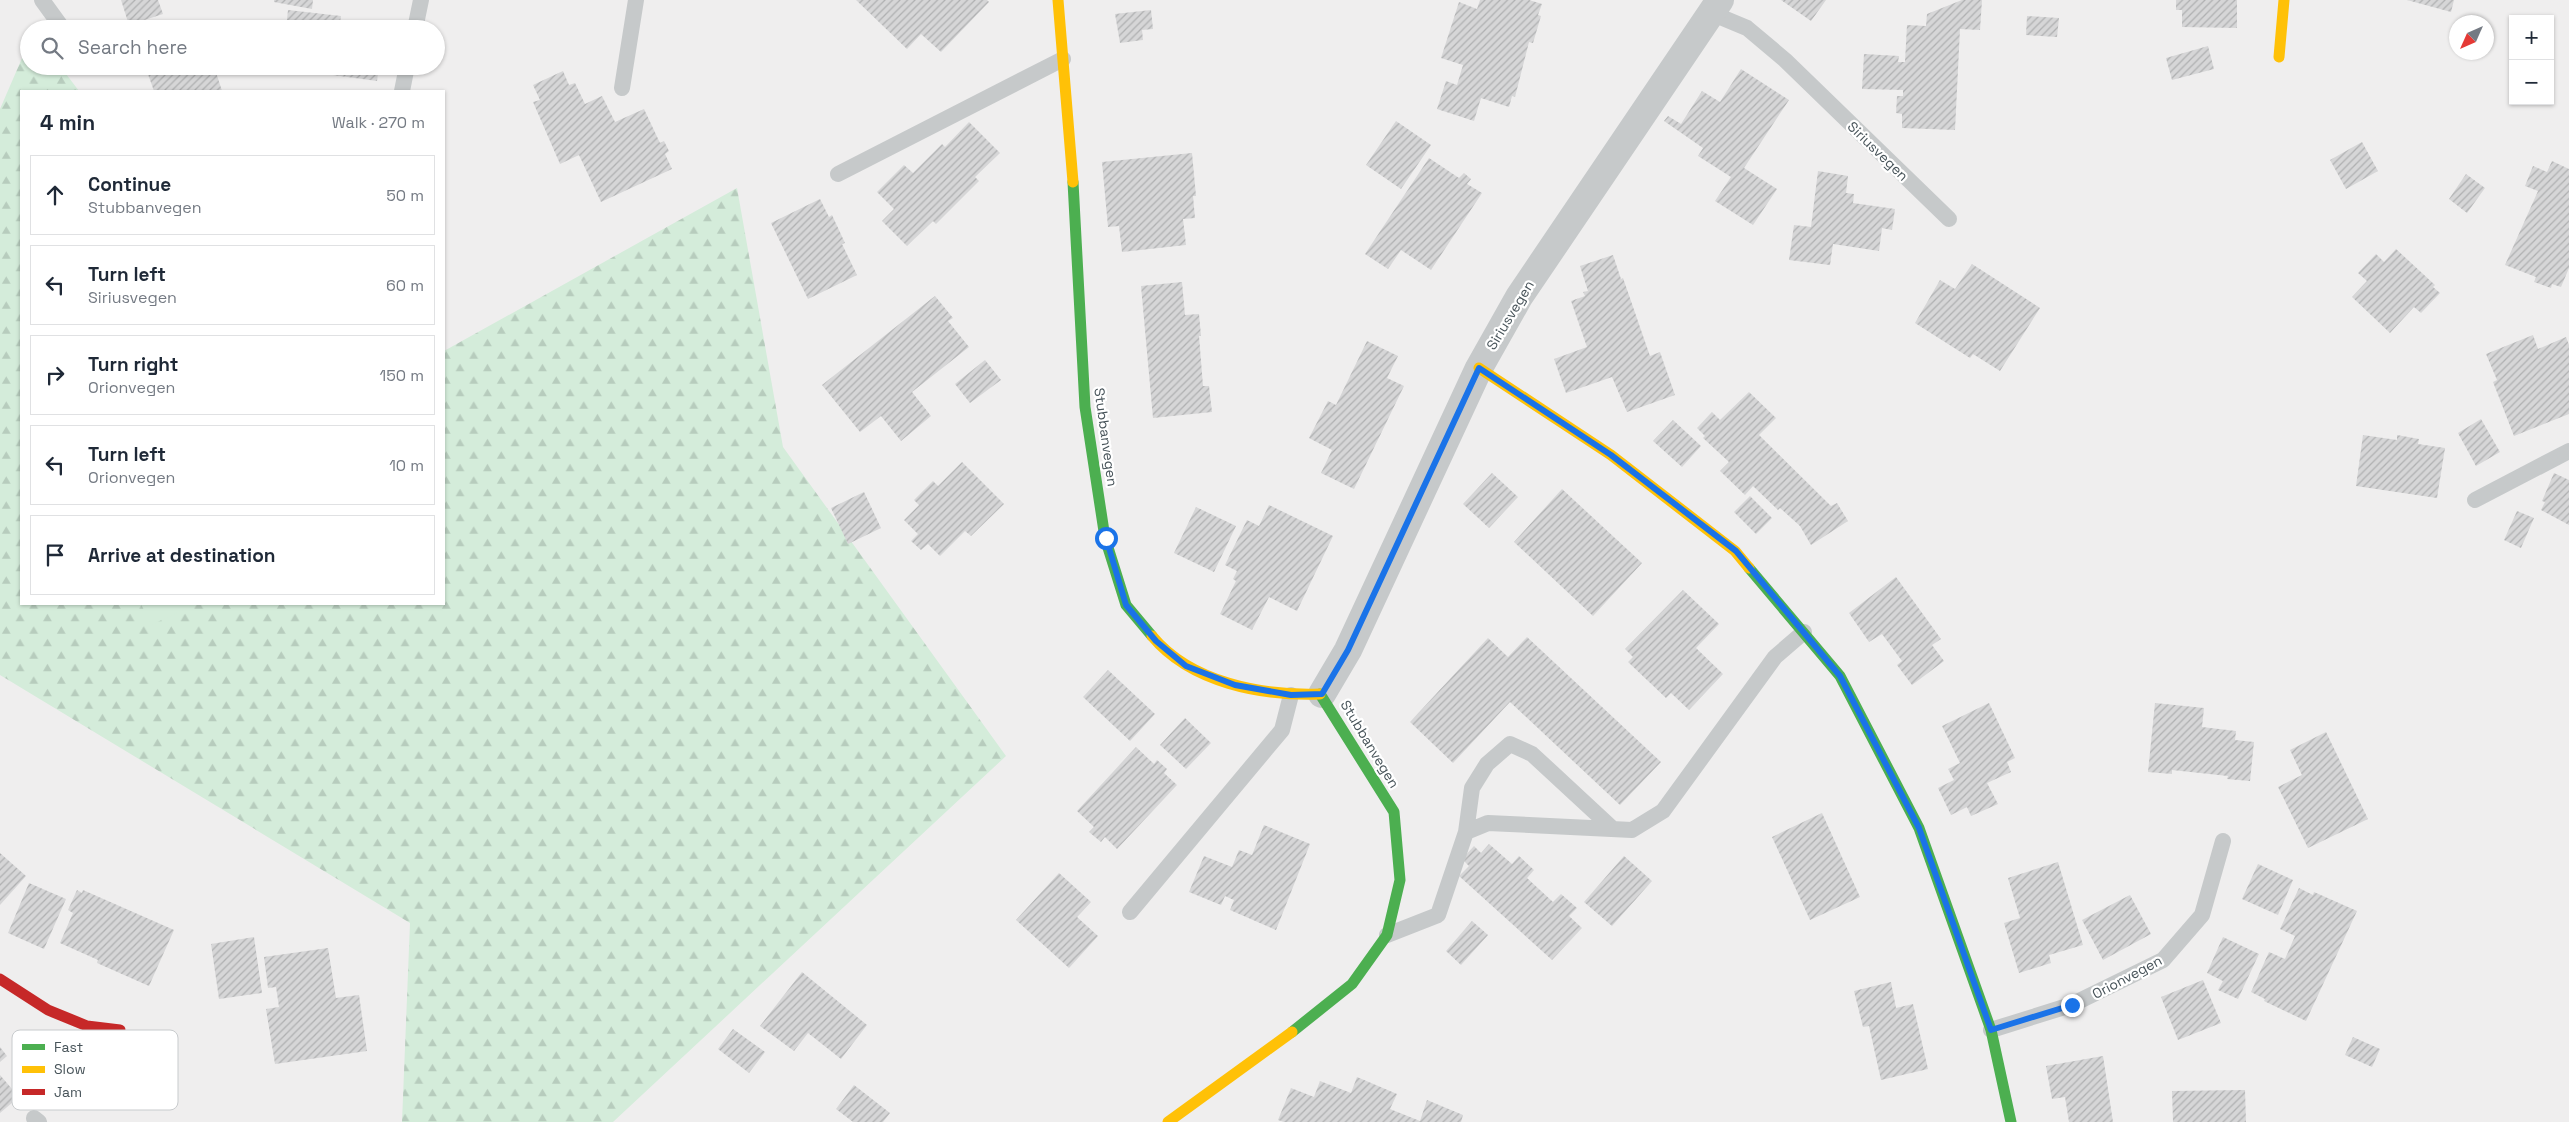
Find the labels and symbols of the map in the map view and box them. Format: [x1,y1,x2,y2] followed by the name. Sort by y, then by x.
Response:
[2449,15,2494,60] north arrow
[1844,117,1912,185] street label: Siriusvegen
[1482,277,1538,353] street label: Siriusvegen
[1090,387,1122,487] street label: Stubbanvegen
[1095,527,1118,550] route start
[1337,697,1403,791] street label: Stubbanvegen
[2089,951,2165,1003] street label: Orionvegen
[2061,994,2084,1017] route end
[12,1030,178,1110] legend
[54,1038,83,1056] text: Fast
[54,1060,86,1078] text: Slow
[54,1083,82,1101] text: Jam

